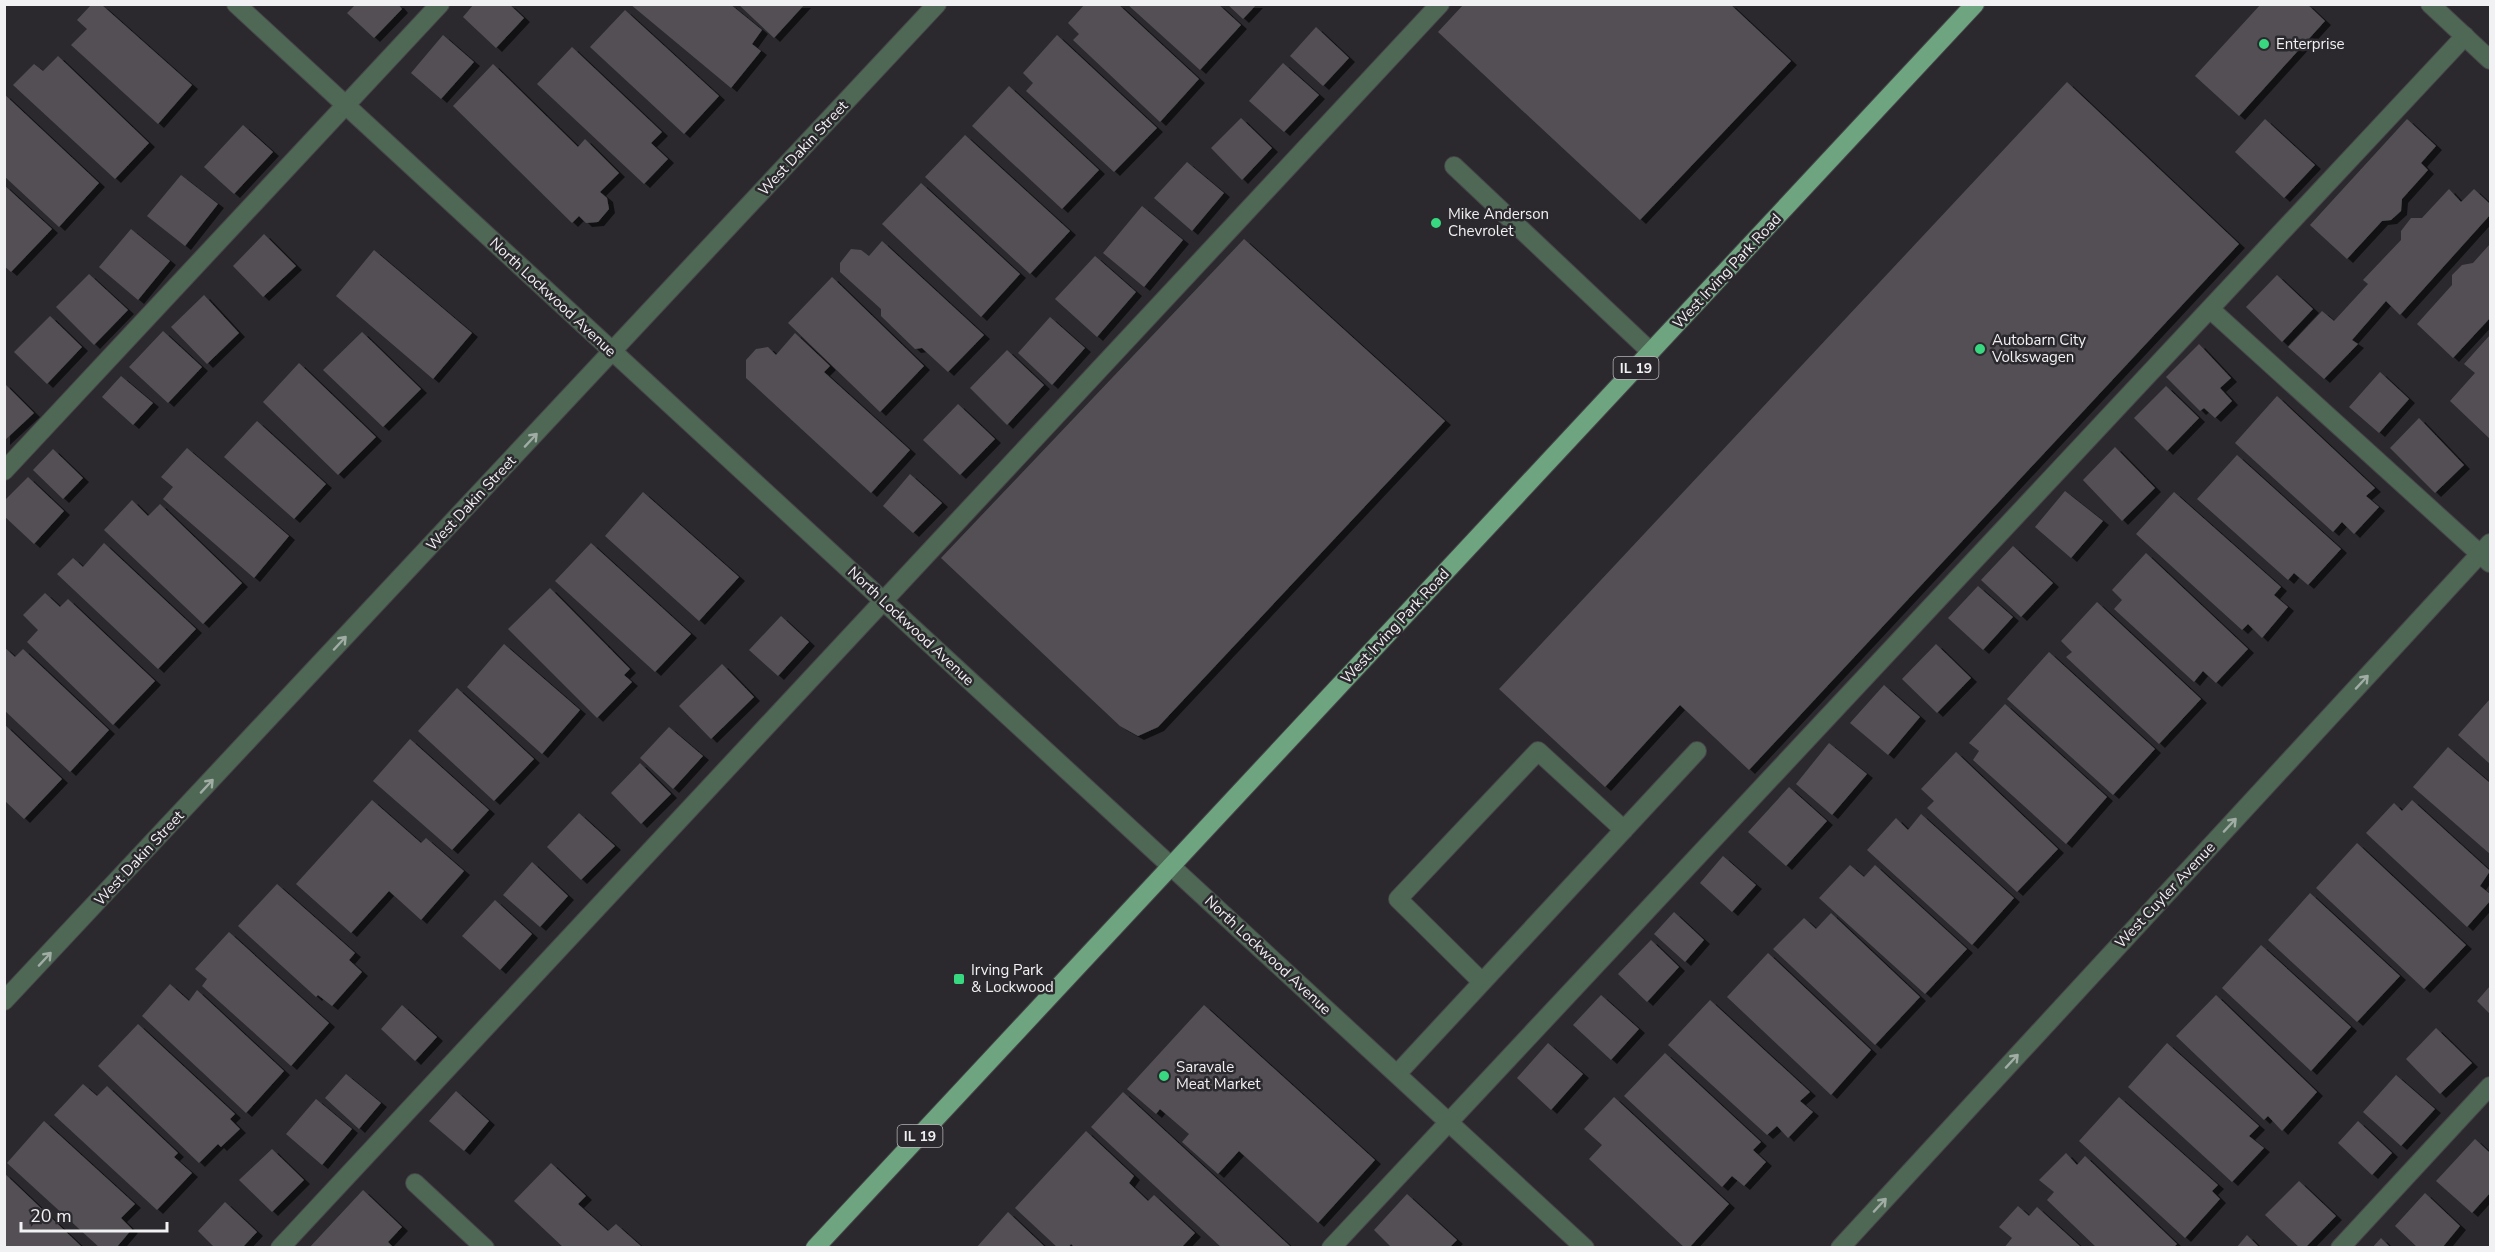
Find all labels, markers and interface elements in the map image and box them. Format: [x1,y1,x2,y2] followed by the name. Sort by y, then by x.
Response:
[2276,34,2345,54] place label: Enterprise
[2257,37,2271,51] marker: Enterprise
[754,96,853,200] street label: West Dakin Street
[1448,204,1549,241] place label: Mike Anderson Chevrolet
[1668,209,1786,333] street label: West Irving Park Road
[1429,216,1443,230] marker: Mike Anderson Chevrolet
[485,233,621,361] street label: North Lockwood Avenue
[1991,330,2086,367] place label: Autobarn City Volkswagen
[1973,342,1987,356] marker: Autobarn City Volkswagen
[1614,357,1658,379] road number: IL 19
[524,432,538,447] one-way arrow
[422,451,521,555] street label: West Dakin Street
[843,562,979,690] street label: North Lockwood Avenue
[1336,564,1454,688] street label: West Irving Park Road
[333,636,347,651] one-way arrow
[2355,675,2369,690] one-way arrow
[199,778,214,793] one-way arrow
[90,806,189,910] street label: West Dakin Street
[2223,818,2237,833] one-way arrow
[2110,838,2220,952] street label: West Cuyler Avenue
[1200,891,1336,1019] street label: North Lockwood Avenue
[37,951,52,966] one-way arrow
[971,960,1054,997] place label: Irving Park & Lockwood
[952,972,966,986] marker: Irving Park & Lockwood
[2005,1054,2019,1069] one-way arrow
[1176,1057,1261,1094] place label: Saravale Meat Market
[1157,1069,1171,1083] marker: Saravale Meat Market
[898,1125,942,1147] road number: IL 19
[21,1195,166,1233] scale bar
[1873,1197,1887,1212] one-way arrow
[30,1204,72,1228] text: 20 m

